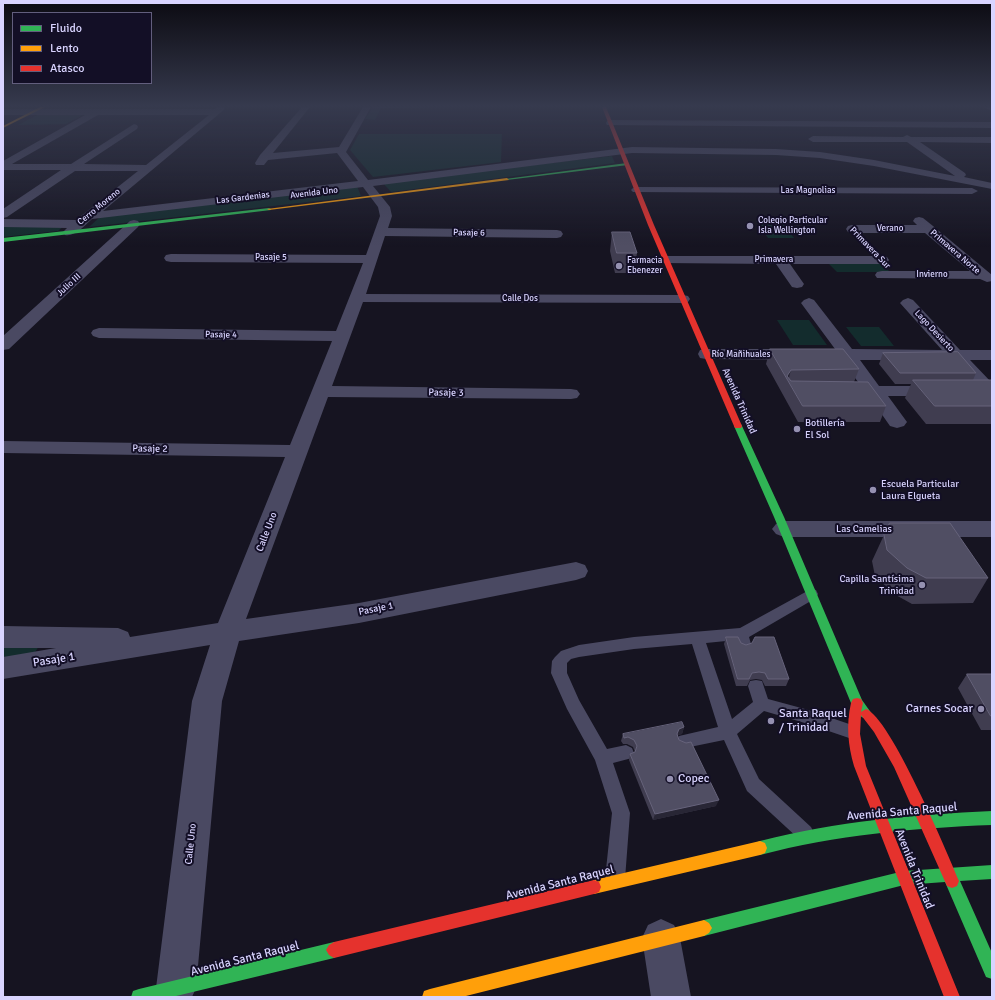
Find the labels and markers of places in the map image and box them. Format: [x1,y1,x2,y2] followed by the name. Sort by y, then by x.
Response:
[758,216,827,237] place label: Colegio Particular Isla Wellington
[745,221,755,231] marker: Colegio Particular Isla Wellington
[627,256,662,277] place label: Farmacia Ebenezer
[614,261,624,271] marker: Farmacia Ebenezer
[805,417,845,440] place label: Botillería El Sol
[792,424,802,434] marker: Botillería El Sol
[881,478,959,502] place label: Escuela Particular Laura Elgueta
[868,485,878,495] marker: Escuela Particular Laura Elgueta
[839,573,914,596] place label: Capilla Santísima Trinidad
[917,580,927,590] marker: Capilla Santísima Trinidad
[906,702,973,716] place label: Carnes Socar
[976,704,986,714] marker: Carnes Socar
[779,707,847,735] place label: Santa Raquel / Trinidad
[766,716,776,726] marker: Santa Raquel / Trinidad
[678,772,709,786] place label: Copec
[665,774,675,784] marker: Copec

